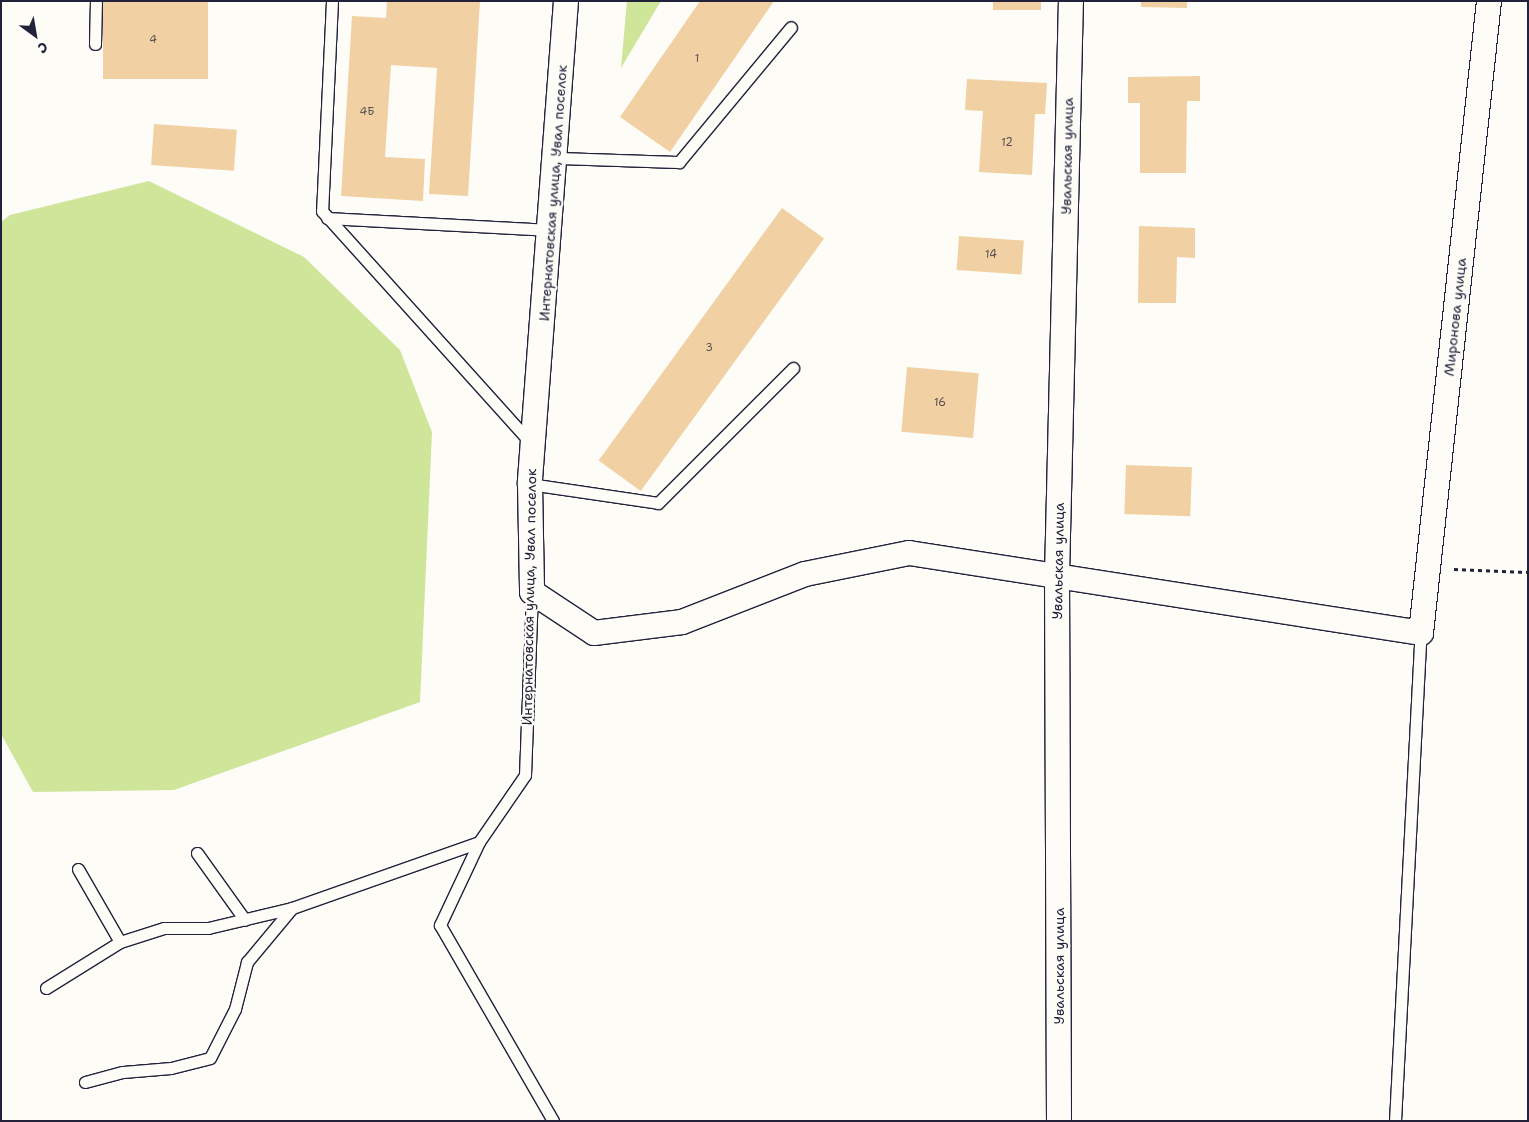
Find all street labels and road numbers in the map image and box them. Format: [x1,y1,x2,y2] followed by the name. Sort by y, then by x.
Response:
[536,64,570,322] street label: Интернатовская улица, Увал поселок
[1058,97,1076,215] street label: Увальская улица
[1440,257,1470,377] street label: Миронова улица
[518,468,540,726] street label: Интернатовская улица, Увал поселок
[1049,502,1067,620] street label: Увальская улица
[1051,908,1067,1024] street label: Увальская улица

